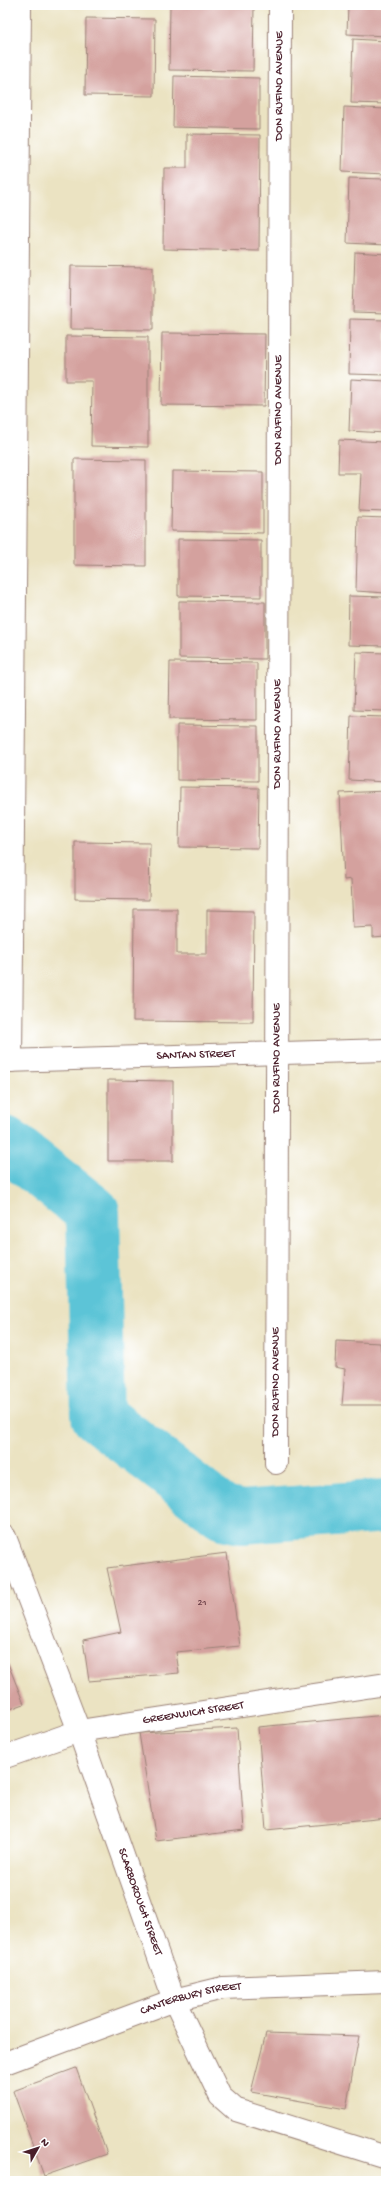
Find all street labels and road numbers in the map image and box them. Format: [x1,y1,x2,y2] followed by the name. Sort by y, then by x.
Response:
[273,31,287,142] street label: DON RUFINO AVENUE
[272,355,286,466] street label: DON RUFINO AVENUE
[271,679,285,790] street label: DON RUFINO AVENUE
[270,1003,284,1114] street label: DON RUFINO AVENUE
[156,1047,237,1064] street label: SANTAN STREET
[269,1327,283,1438] street label: DON RUFINO AVENUE
[142,1699,246,1728] street label: GREENWICH STREET
[114,1847,165,1959] street label: SCARBOROUGH STREET
[139,1980,243,2019] street label: CANTERBURY STREET

